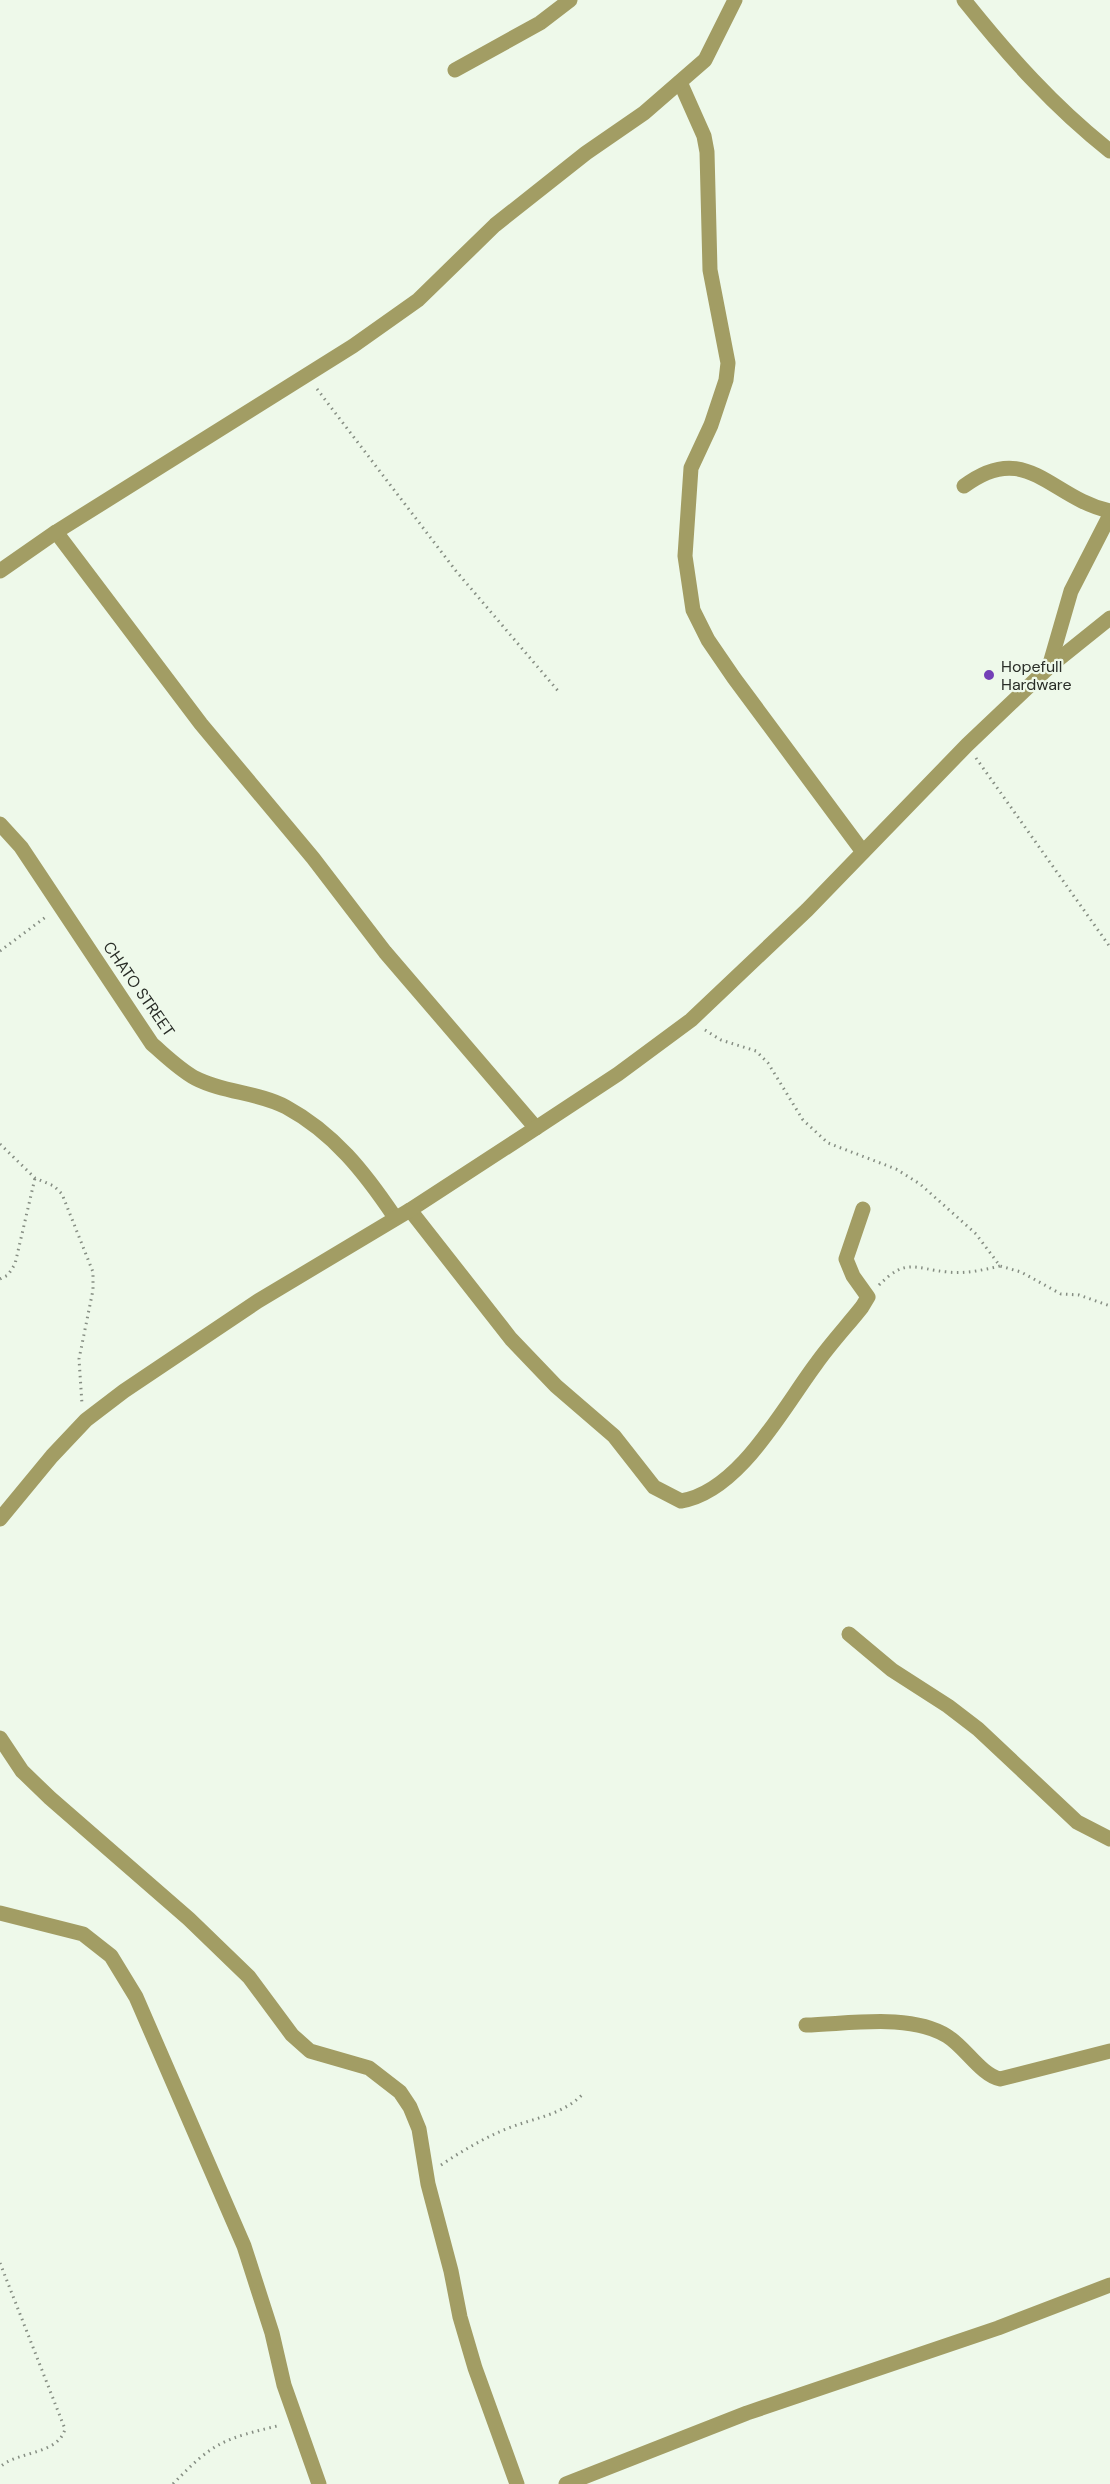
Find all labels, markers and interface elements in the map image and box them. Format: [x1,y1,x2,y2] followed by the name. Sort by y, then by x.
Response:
[1001,656,1072,695] place label: Hopefull Hardware
[982,668,996,682] marker: Hopefull Hardware
[98,937,180,1041] street label: CHATO STREET

